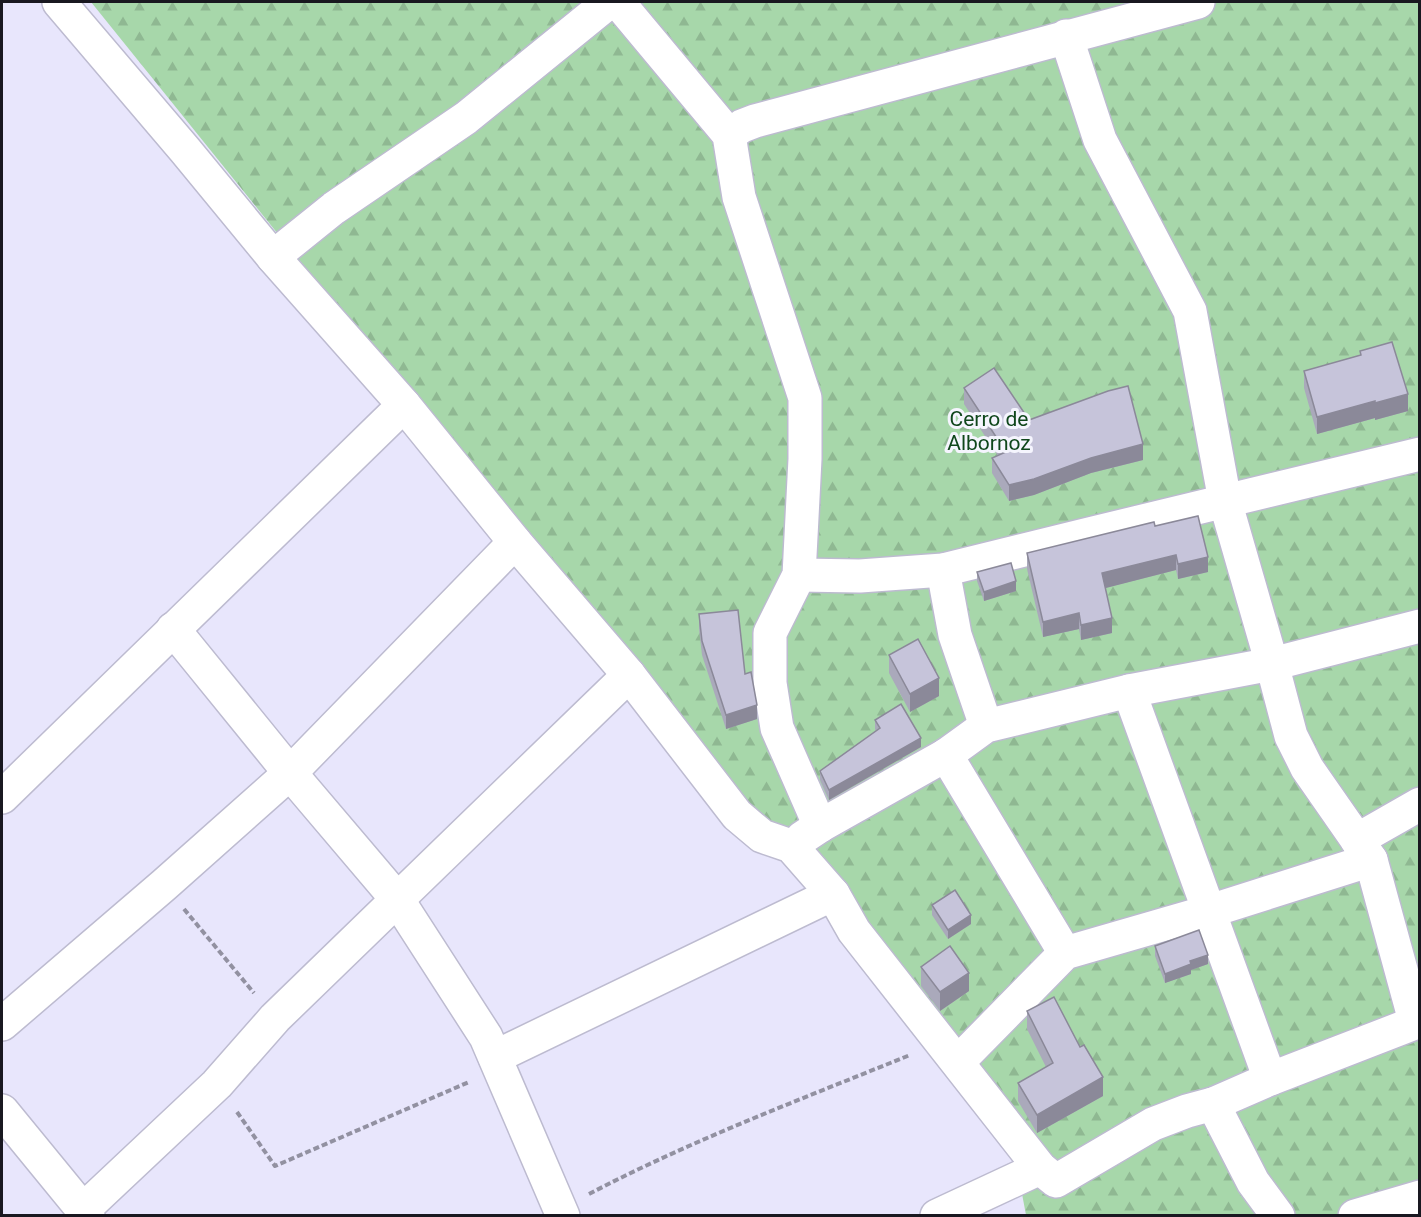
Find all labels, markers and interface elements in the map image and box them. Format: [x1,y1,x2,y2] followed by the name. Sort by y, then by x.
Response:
[947,407,1031,455] park label: Cerro de Albornoz

